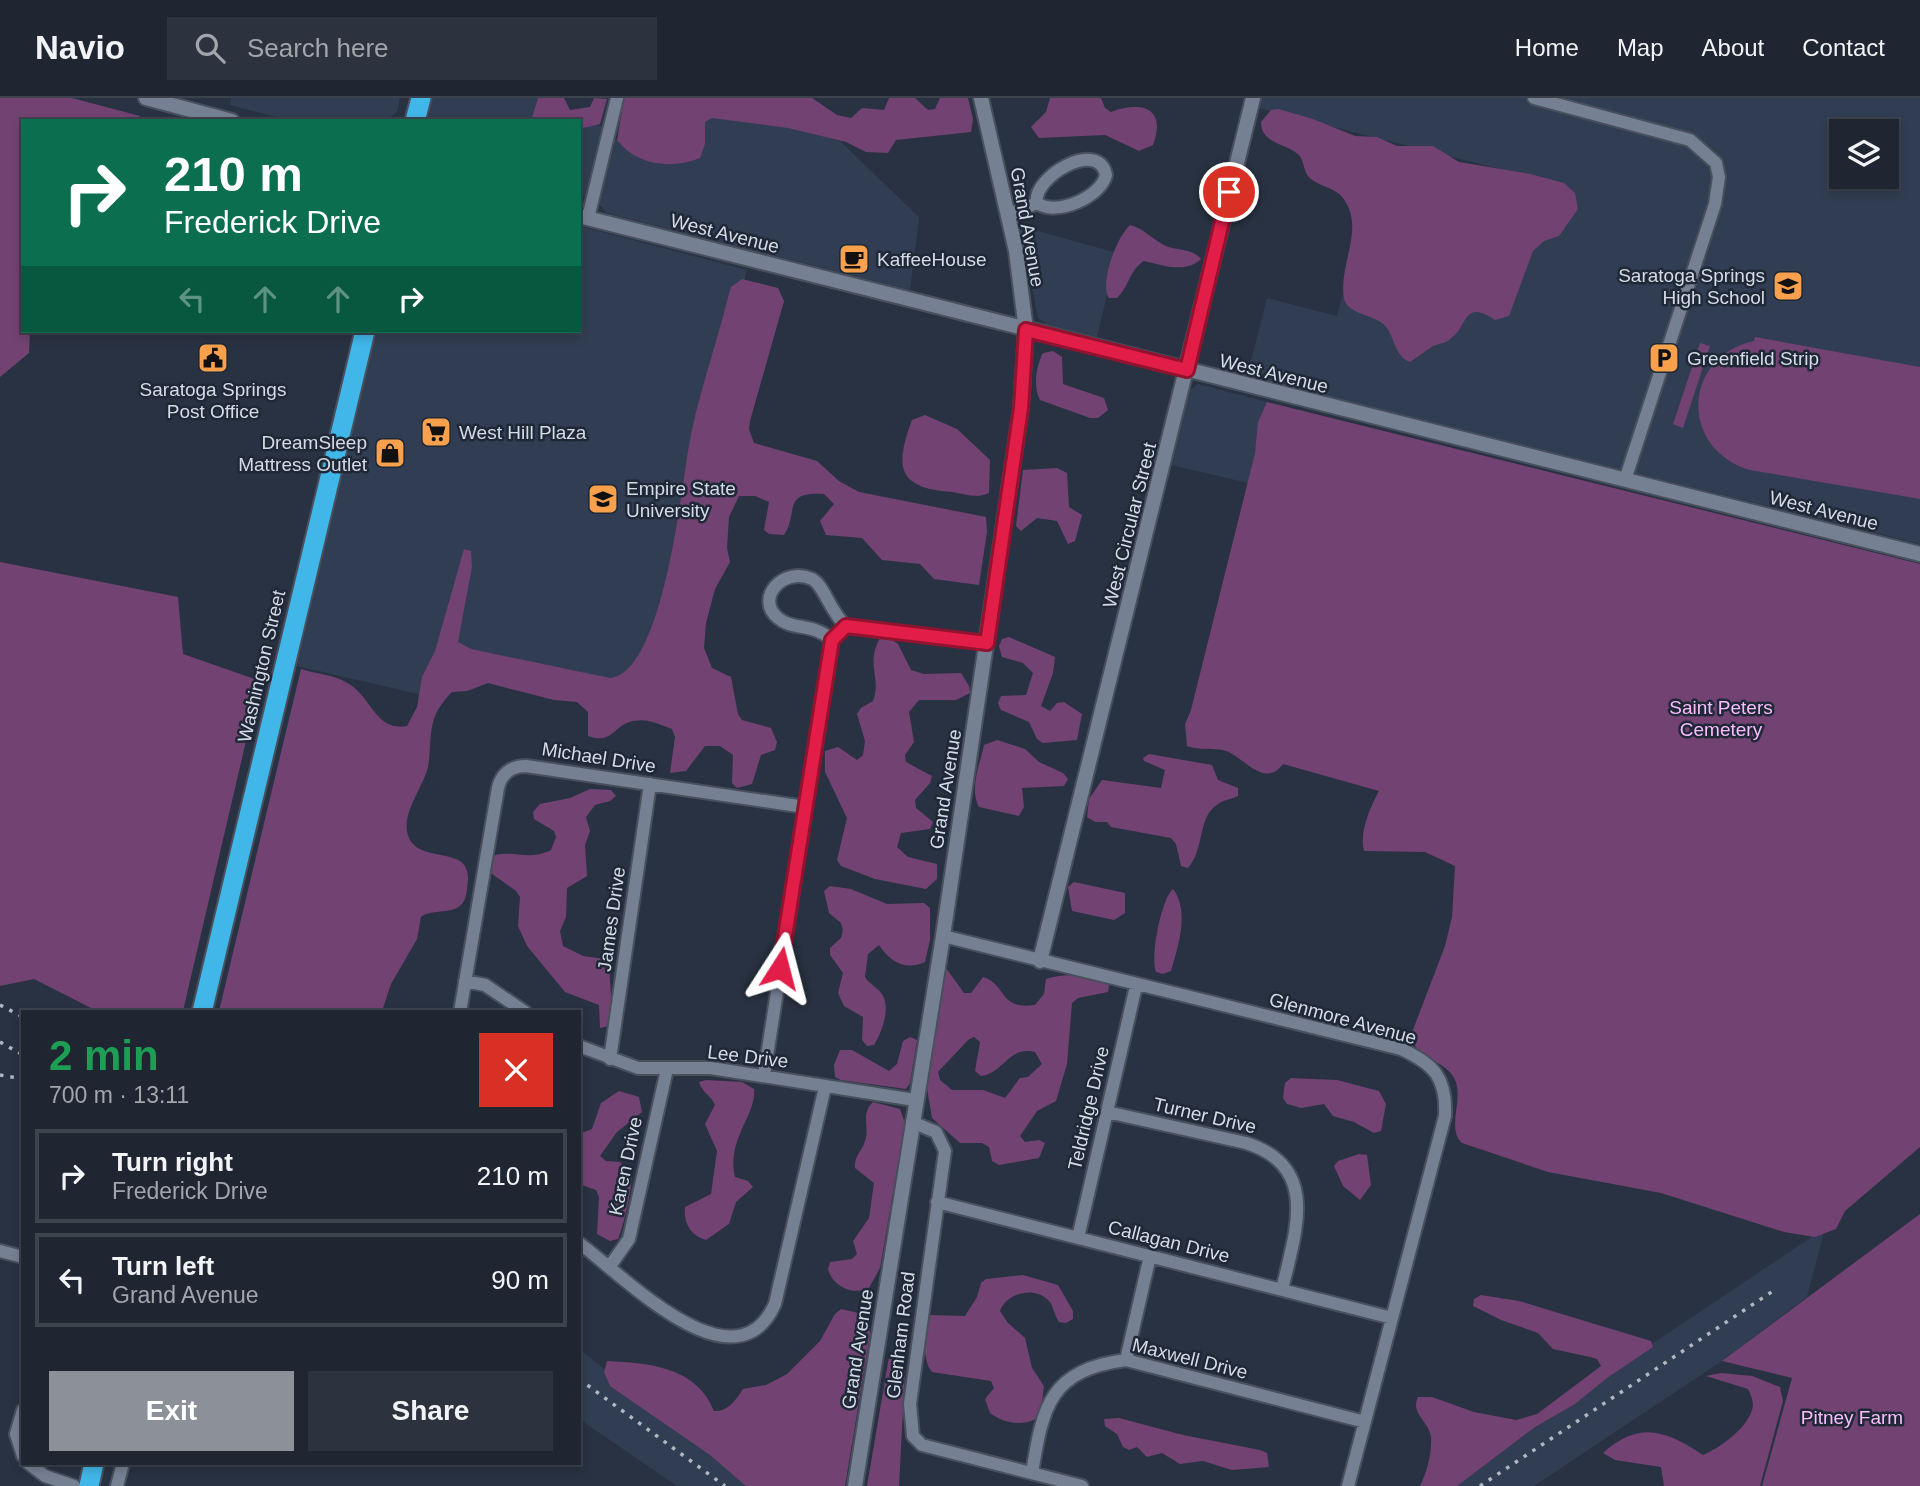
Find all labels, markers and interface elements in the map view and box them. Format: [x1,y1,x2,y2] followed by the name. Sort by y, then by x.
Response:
[167,17,657,80] search box
[35,29,125,66] text: Navio
[191,29,229,67] icon: search
[247,33,389,63] text: Search here
[1515,34,1579,61] text: Home
[1617,34,1664,61] text: Map
[1702,34,1764,61] text: About
[1802,34,1885,61] text: Contact
[1829,119,1899,189] map controls
[1829,119,1899,189] button: layers
[49,147,140,238] icon: right
[164,147,303,201] text: 210 m
[1199,162,1259,222] pin
[1007,166,1048,289] street label: Grand Avenue
[1210,173,1248,211] icon: arrive
[164,204,381,240] text: Frederick Drive
[668,210,781,257] street label: West Avenue
[837,242,871,276] cafe icon: KaffeeHouse
[877,249,987,270] place label: KaffeeHouse
[1618,265,1765,308] place label: Saratoga Springs High School
[1771,269,1805,303] school or university icon: Saratoga Springs High School
[173,280,211,318] icon: left
[246,280,284,318] icon: ahead
[319,280,357,318] icon: ahead
[392,280,430,318] icon: right
[196,341,230,375] public building icon: Saratoga Springs Post Office
[1647,341,1681,375] parking icon: Greenfield Strip
[1687,348,1819,369] place label: Greenfield Strip
[1217,350,1330,397] street label: West Avenue
[140,379,286,422] place label: Saratoga Springs Post Office
[419,415,453,449] supermarket icon: West Hill Plaza
[459,422,587,443] place label: West Hill Plaza
[238,432,368,475] place label: DreamSleep Mattress Outlet
[373,436,407,470] shop icon: DreamSleep Mattress Outlet
[1099,440,1160,610] street label: West Circular Street
[626,478,736,521] place label: Empire State University
[586,482,620,516] school or university icon: Empire State University
[1767,487,1880,534] street label: West Avenue
[234,587,289,744] street label: Washington Street
[1669,697,1773,740] park label: Saint Peters Cemetery
[926,728,965,851] street label: Grand Avenue
[540,738,657,777] street label: Michael Drive
[594,865,629,973] street label: James Drive
[743,931,817,1005] position arrow
[1267,989,1419,1048] street label: Glenmore Avenue
[49,1032,159,1079] text: 2 min
[479,1033,553,1107] button: close
[706,1041,790,1072] street label: Lee Drive
[1064,1044,1113,1172] street label: Teldridge Drive
[49,1082,189,1108] text: 700 m · 13:11
[1151,1093,1258,1138] street label: Turner Drive
[605,1115,646,1217] street label: Karen Drive
[112,1147,233,1177] text: Turn right
[53,1157,91,1195] icon: right
[477,1161,549,1191] text: 210 m
[112,1178,268,1204] text: Frederick Drive
[1106,1216,1232,1267] street label: Callagan Drive
[112,1251,214,1281] text: Turn left
[53,1261,91,1299] icon: left
[491,1265,549,1295] text: 90 m
[882,1270,919,1400] street label: Glenham Road
[112,1282,259,1308] text: Grand Avenue
[838,1288,877,1411] street label: Grand Avenue
[1130,1334,1250,1383] street label: Maxwell Drive
[49,1371,294,1451] button: Exit
[308,1371,553,1451] button: Share
[1801,1407,1903,1428] park label: Pitney Farm

